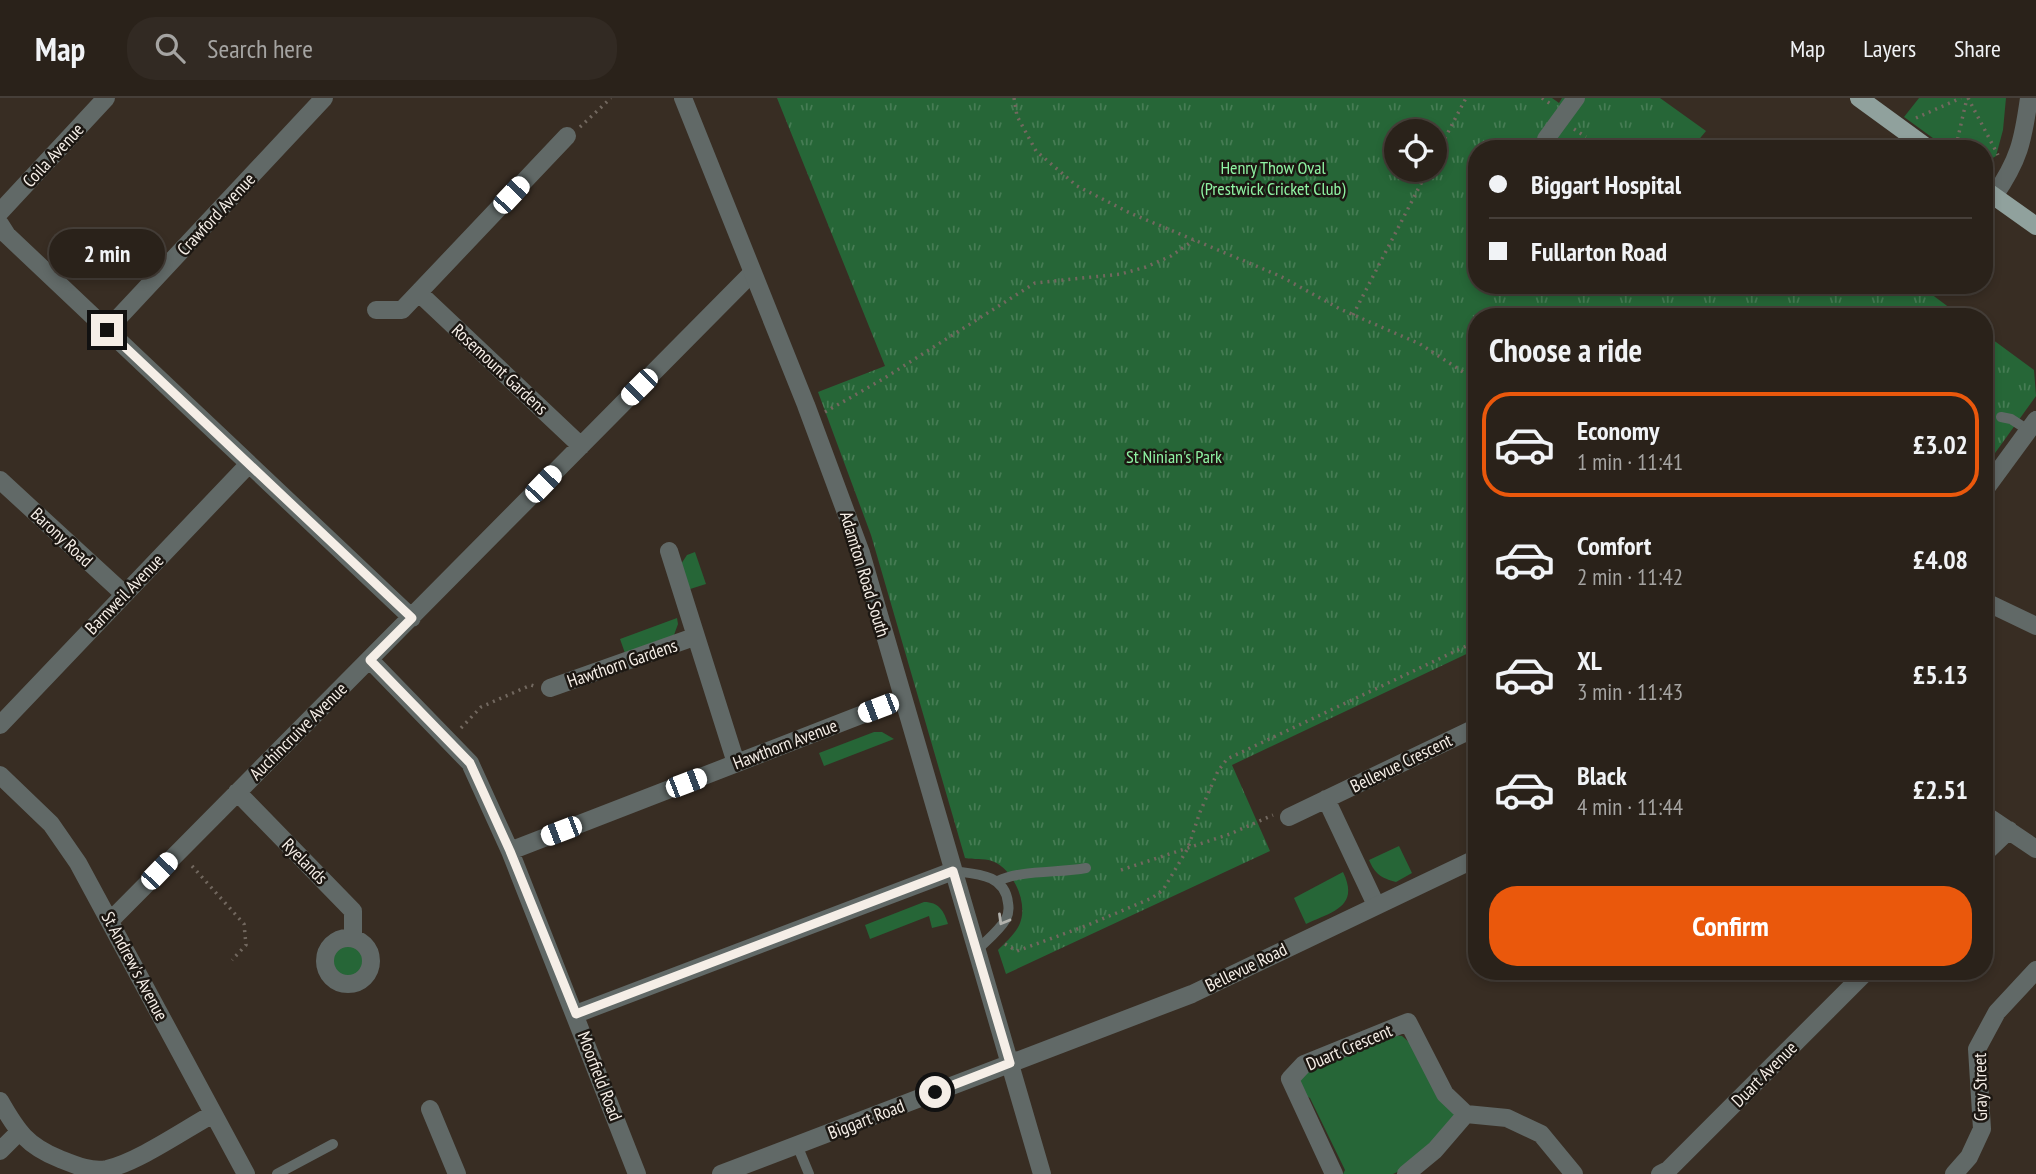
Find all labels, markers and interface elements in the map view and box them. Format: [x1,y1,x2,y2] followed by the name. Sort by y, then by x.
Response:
[127,17,617,80] search box
[35,27,85,70] text: Map
[151,29,189,67] icon: search
[207,32,313,65] text: Search here
[1790,33,1825,64] text: Map
[1863,33,1916,64] text: Layers
[1954,33,2001,64] text: Share
[17,118,89,192] street label: Coila Avenue
[1384,119,1447,182] map controls
[1384,119,1447,182] button: locate
[1200,156,1346,200] park label: Henry Thow Oval (Prestwick Cricket Club)
[172,168,260,260] street label: Crawford Avenue
[1531,168,1681,201] text: Biggart Hospital
[489,172,534,218] car
[49,229,165,278] callout: 2 min
[1531,235,1667,268] text: Fullarton Road
[84,239,130,268] text: 2 min
[91,314,123,346] route end
[447,319,553,419] street label: Rosemount Gardens
[1489,329,1642,371] text: Choose a ride
[617,365,662,409] car
[1493,413,1556,476] icon: car
[1577,414,1659,447] text: Economy
[1913,428,1968,461] text: £3.02
[1126,445,1222,468] park label: St Ninian's Park
[1577,447,1683,476] text: 1 min · 11:41
[521,462,566,506] car
[26,502,98,572] street label: Barony Road
[835,508,895,640] street label: Adamton Road South
[1493,528,1556,591] icon: car
[1577,529,1651,562] text: Comfort
[1913,543,1968,576] text: £4.08
[80,549,168,639] street label: Barnweil Avenue
[1577,562,1683,591] text: 2 min · 11:42
[564,633,680,693] street label: Hawthorn Gardens
[1493,643,1556,706] icon: car
[1577,644,1602,677] text: XL
[1913,658,1968,691] text: £5.13
[244,677,352,785] street label: Auchincruive Avenue
[1577,677,1683,706] text: 3 min · 11:43
[855,691,902,725] car
[730,714,840,774] street label: Hawthorn Avenue
[1346,728,1456,798] street label: Bellevue Crescent
[1493,758,1556,821] icon: car
[1577,759,1627,792] text: Black
[663,766,710,800] car
[1913,773,1968,806] text: £2.51
[1577,792,1683,821] text: 4 min · 11:44
[538,814,585,848] car
[277,833,333,889] street label: Ryelands
[137,849,182,893] car
[1489,886,1972,966] button: Confirm
[97,907,173,1025] street label: St Andrew's Avenue
[998,912,1011,925] one-way arrow
[1201,937,1291,997] street label: Bellevue Road
[1302,1019,1396,1075] street label: Duart Crescent
[572,1028,628,1124] street label: Moorfield Road
[1726,1036,1802,1112] street label: Duart Avenue
[1968,1053,1992,1121] street label: Gray Street
[919,1076,951,1108] route start
[825,1094,907,1144] street label: Biggart Road

